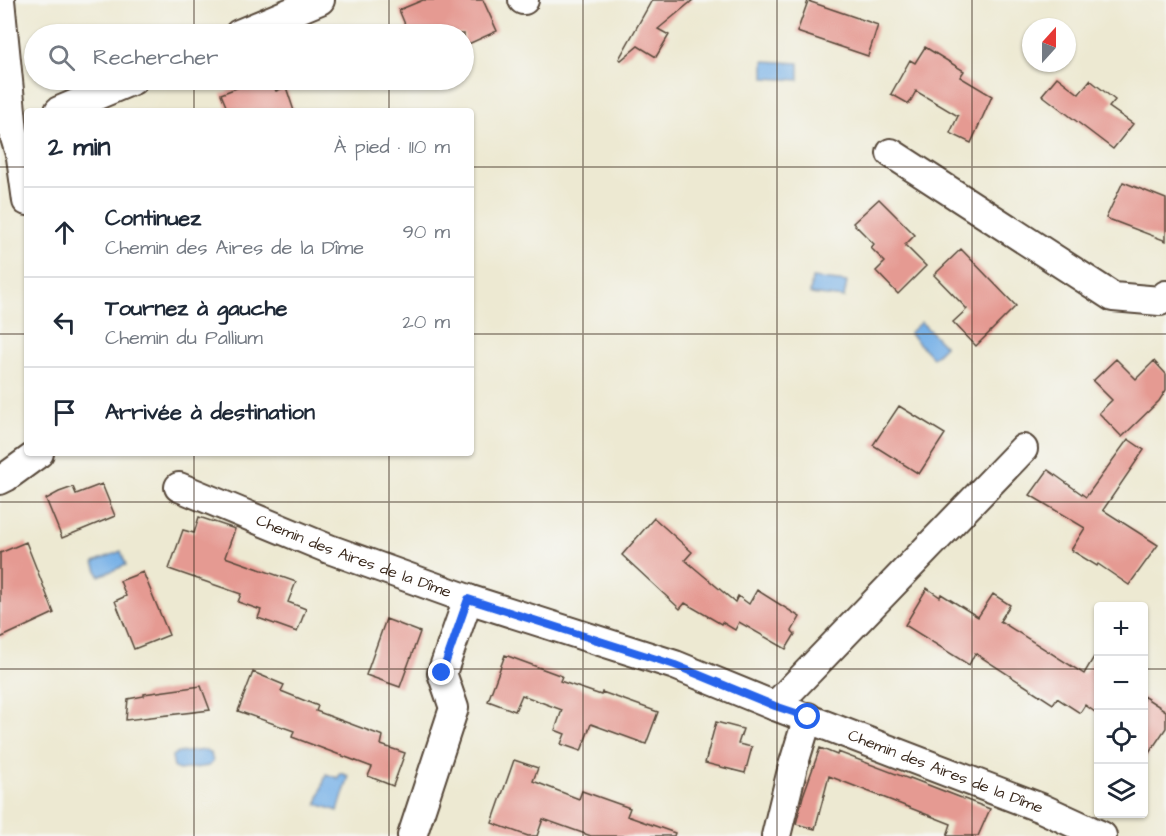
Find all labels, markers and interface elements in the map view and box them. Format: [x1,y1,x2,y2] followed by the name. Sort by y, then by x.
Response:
[1022,18,1076,72] north arrow
[24,24,474,90] search box
[45,41,78,74] icon: search
[93,42,218,73] text: Rechercher
[48,129,110,165] text: 2 min
[334,133,450,161] text: À pied · 110 m
[105,203,201,234] text: Continuez
[48,216,81,249] icon: ahead
[402,218,450,246] text: 90 m
[105,234,364,262] text: Chemin des Aires de la Dîme
[105,293,287,324] text: Tournez à gauche
[48,306,81,339] icon: left
[402,308,450,336] text: 20 m
[105,324,263,352] text: Chemin du Pallium
[48,396,81,429] icon: arrive
[105,397,315,428] text: Arrivée à destination
[253,509,455,603] street label: Chemin des Aires de la Dîme
[1094,602,1148,818] map controls
[1094,602,1148,656] button: +
[1094,656,1148,710] button: −
[428,659,454,685] route end
[794,703,820,729] route start
[1094,710,1148,764] button: locate
[845,724,1047,819] street label: Chemin des Aires de la Dîme
[1094,764,1148,818] button: layers

